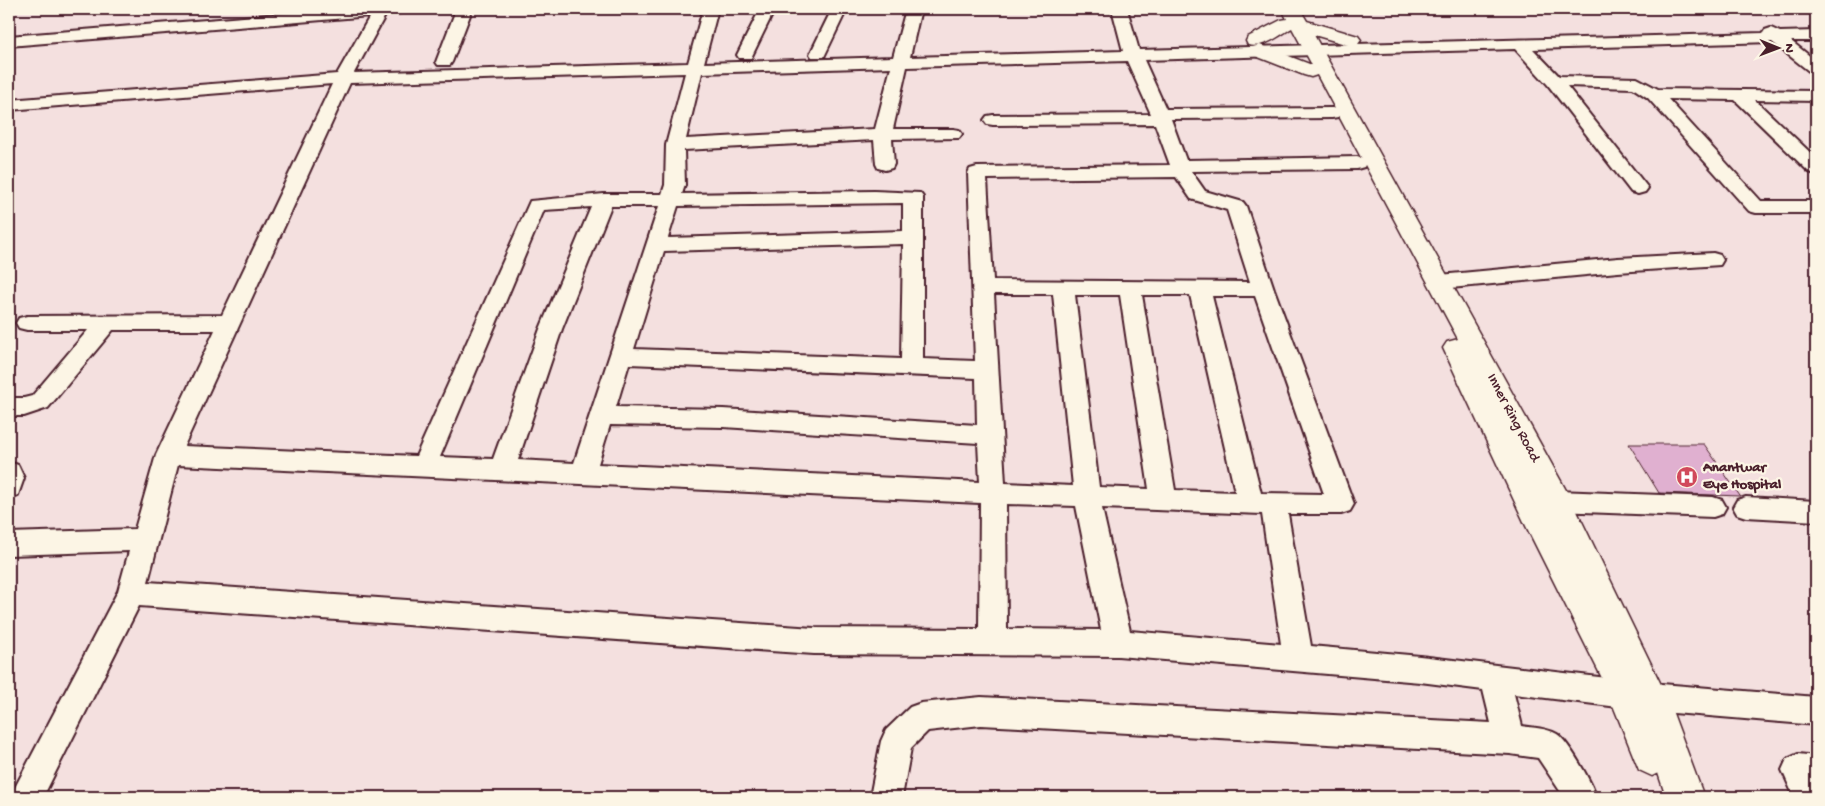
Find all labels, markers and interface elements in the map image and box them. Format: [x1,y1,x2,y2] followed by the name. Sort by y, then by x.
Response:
[1752,22,1802,72] north arrow
[1780,43,1797,53] text: N
[1482,371,1544,466] street label: Inner Ring Road
[1702,459,1782,494] place label: Anantwar Eye Hospital
[1675,465,1699,489] hospital icon: Anantwar Eye Hospital

